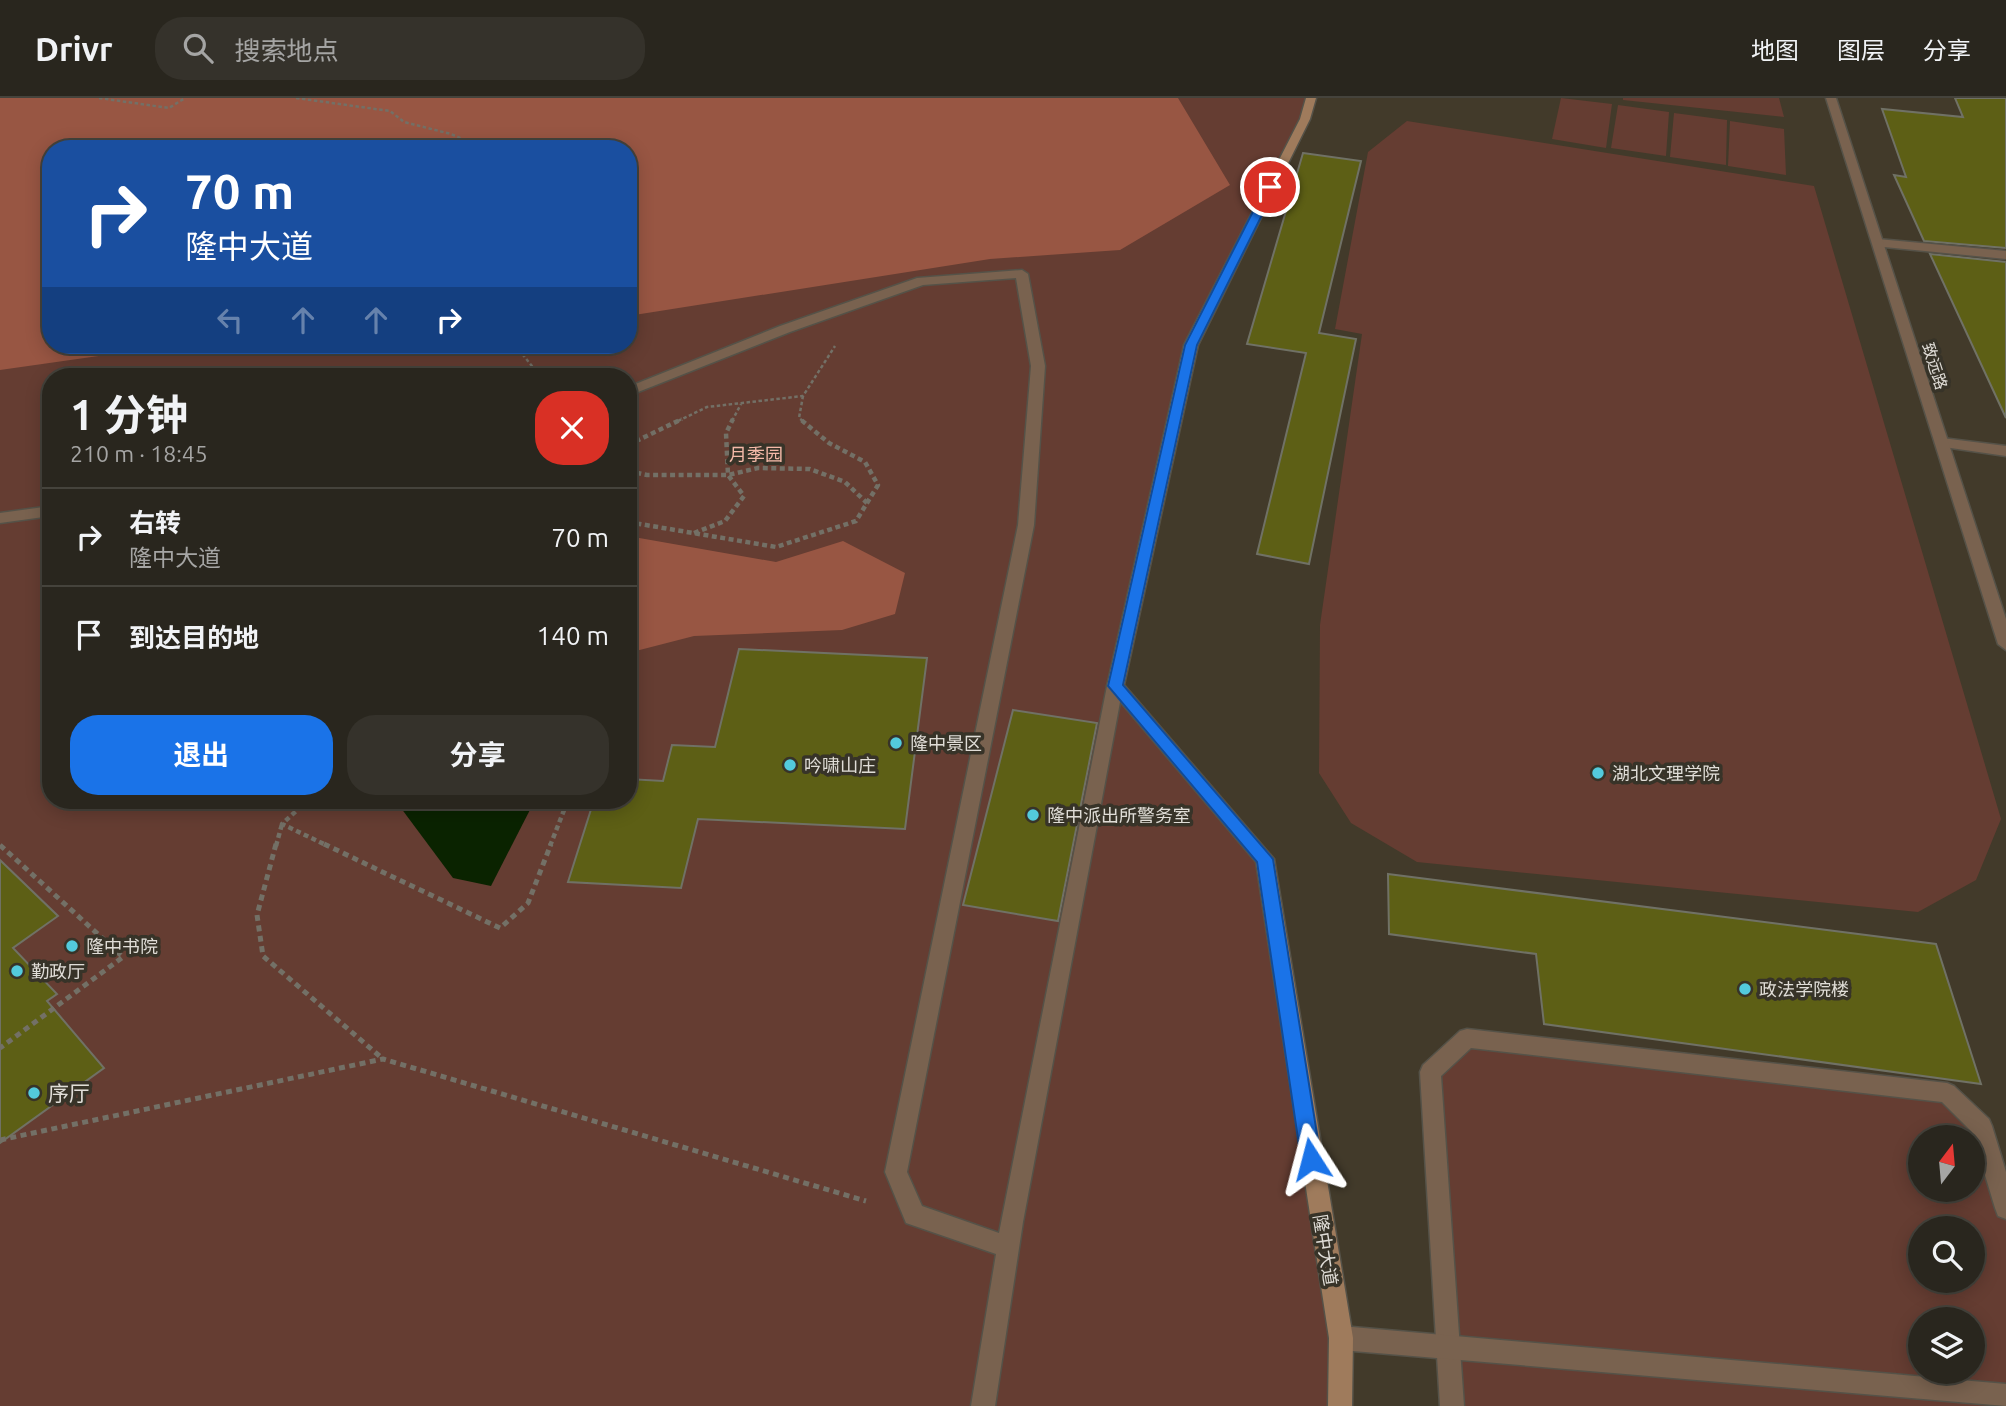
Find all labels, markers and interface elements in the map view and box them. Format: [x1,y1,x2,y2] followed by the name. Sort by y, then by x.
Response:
[155,17,645,80] search box
[179,29,217,67] icon: search
[35,30,113,67] text: Drivr
[235,36,339,65] text: 搜索地点
[1751,37,1799,64] text: 地图
[1837,37,1885,64] text: 图层
[1923,37,1971,64] text: 分享
[1240,157,1300,217] pin
[185,163,294,218] text: 70 m
[70,168,161,259] icon: right
[1251,168,1289,206] icon: arrive
[185,228,313,264] text: 隆中大道
[211,301,249,339] icon: left
[284,301,322,339] icon: ahead
[357,301,395,339] icon: ahead
[430,301,468,339] icon: right
[1919,340,1951,392] street label: 致远路
[70,391,188,438] text: 1 分钟
[535,391,609,465] button: close
[70,441,208,466] text: 210 m · 18:45
[729,444,783,464] park label: 月季园
[129,508,181,537] text: 右转
[70,518,108,556] icon: right
[551,523,609,552] text: 70 m
[129,545,221,570] text: 隆中大道
[70,616,108,654] icon: arrive
[537,621,609,650] text: 140 m
[129,623,259,652] text: 到达目的地
[70,715,333,795] button: 退出
[347,715,609,795] button: 分享
[910,733,982,753] place label: 隆中景区
[888,735,904,751] marker: 隆中景区
[804,755,876,775] place label: 吟啸山庄
[782,757,798,773] marker: 吟啸山庄
[1612,763,1720,783] place label: 湖北文理学院
[1590,765,1606,781] marker: 湖北文理学院
[1047,805,1191,825] place label: 隆中派出所警务室
[1025,807,1041,823] marker: 隆中派出所警务室
[86,936,158,956] place label: 隆中书院
[64,938,80,954] marker: 隆中书院
[31,961,85,981] place label: 勤政厅
[9,963,25,979] marker: 勤政厅
[1759,979,1849,999] place label: 政法学院楼
[1737,981,1753,997] marker: 政法学院楼
[48,1081,90,1105] place label: 序厅
[26,1085,42,1101] marker: 序厅
[1274,1122,1348,1196] position arrow
[1908,1125,1984,1202] north arrow
[1908,1125,1985,1384] map controls
[1310,1213,1342,1287] street label: 隆中大道
[1908,1216,1985,1293] button: search
[1908,1307,1985,1384] button: layers

